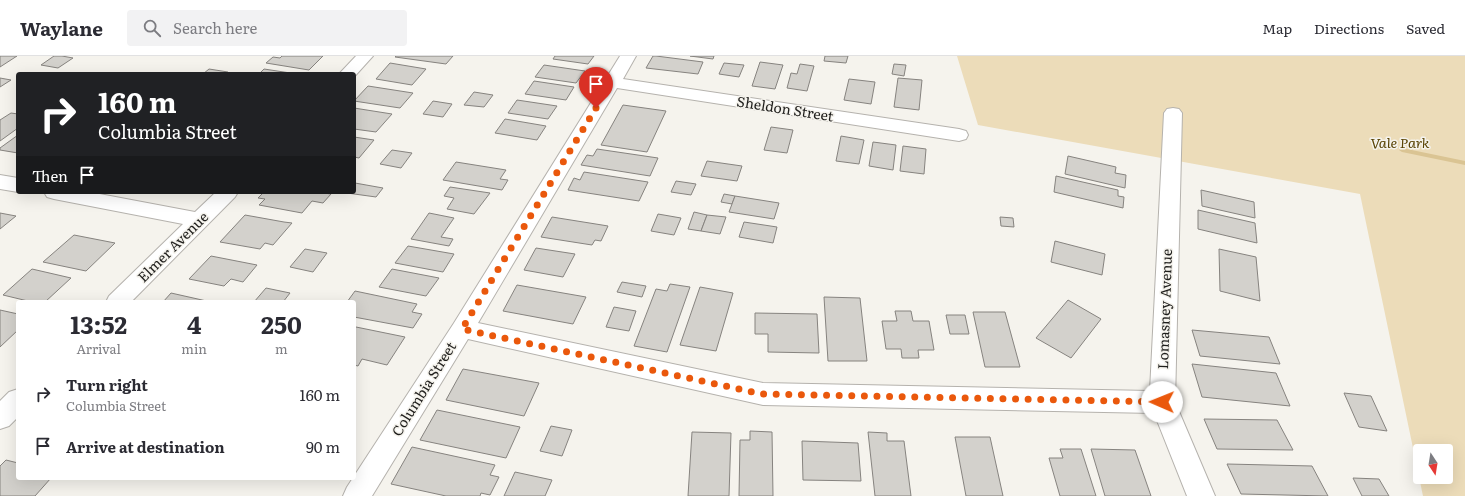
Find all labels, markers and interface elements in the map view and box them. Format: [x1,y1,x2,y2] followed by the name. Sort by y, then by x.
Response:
[127,10,407,46] search box
[20,14,103,42] text: Waylane
[173,16,257,39] text: Search here
[141,17,163,39] icon: search
[1262,18,1292,38] text: Map
[1314,18,1384,38] text: Directions
[1406,18,1445,38] text: Saved
[579,67,613,108] pin
[585,73,607,95] icon: arrive
[98,80,177,122] text: 160 m
[32,88,84,140] icon: right
[735,90,835,126] street label: Sheldon Street
[98,118,237,145] text: Columbia Street
[1370,132,1430,152] park label: Vale Park
[32,164,68,187] text: Then
[76,164,98,186] icon: arrive
[132,206,212,286] street label: Elmer Avenue
[1152,248,1176,370] street label: Lomasney Avenue
[70,306,127,341] text: 13:52
[187,306,201,341] text: 4
[261,306,302,341] text: 250
[386,337,460,440] street label: Columbia Street
[76,339,121,358] text: Arrival
[181,339,207,358] text: min
[275,339,288,358] text: m
[66,373,148,396] text: Turn right
[1141,381,1183,423] position arrow
[32,383,54,405] icon: right
[300,383,340,406] text: 160 m
[66,396,166,415] text: Columbia Street
[32,435,54,457] icon: arrive
[66,435,225,458] text: Arrive at destination
[306,435,340,458] text: 90 m
[1413,444,1453,484] north arrow
[1413,444,1453,484] map controls

